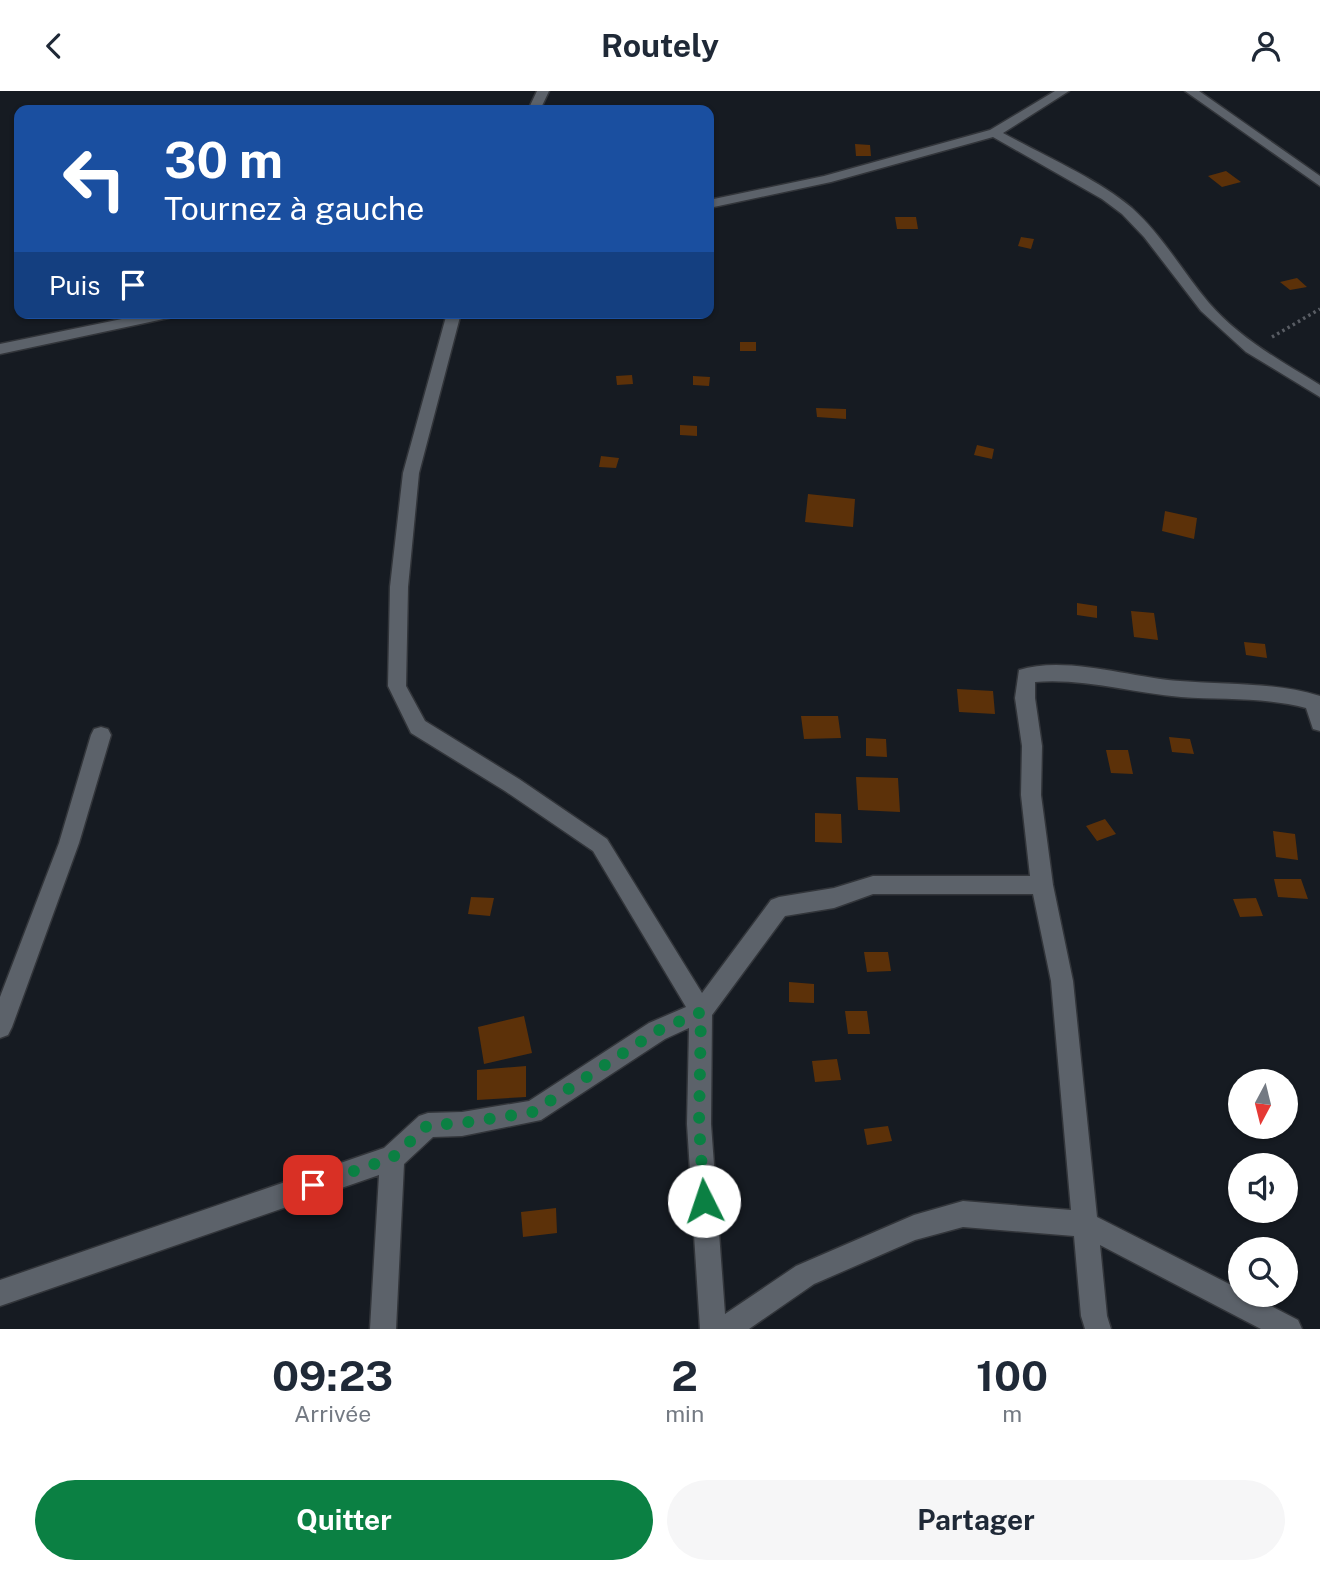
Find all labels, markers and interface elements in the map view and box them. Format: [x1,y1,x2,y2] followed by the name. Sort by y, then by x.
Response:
[35,27,73,65] icon: back
[601,27,719,64] text: Routely
[1247,27,1285,65] icon: person
[164,131,283,189] text: 30 m
[49,133,140,224] icon: left
[164,190,424,227] text: Tournez à gauche
[114,266,152,304] icon: arrive
[49,270,100,301] text: Puis
[1228,1069,1298,1139] north arrow
[1228,1069,1298,1307] map controls
[1228,1153,1298,1223] button: sound
[283,1155,343,1215] pin
[667,1164,741,1238] position arrow
[294,1166,332,1204] icon: arrive
[1228,1237,1298,1307] button: search
[272,1351,393,1400] text: 09:23
[671,1351,698,1400] text: 2
[976,1351,1048,1400] text: 100
[294,1400,371,1427] text: Arrivée
[665,1400,704,1427] text: min
[1002,1400,1022,1427] text: m
[35,1480,653,1560] button: Quitter
[667,1480,1285,1560] button: Partager

